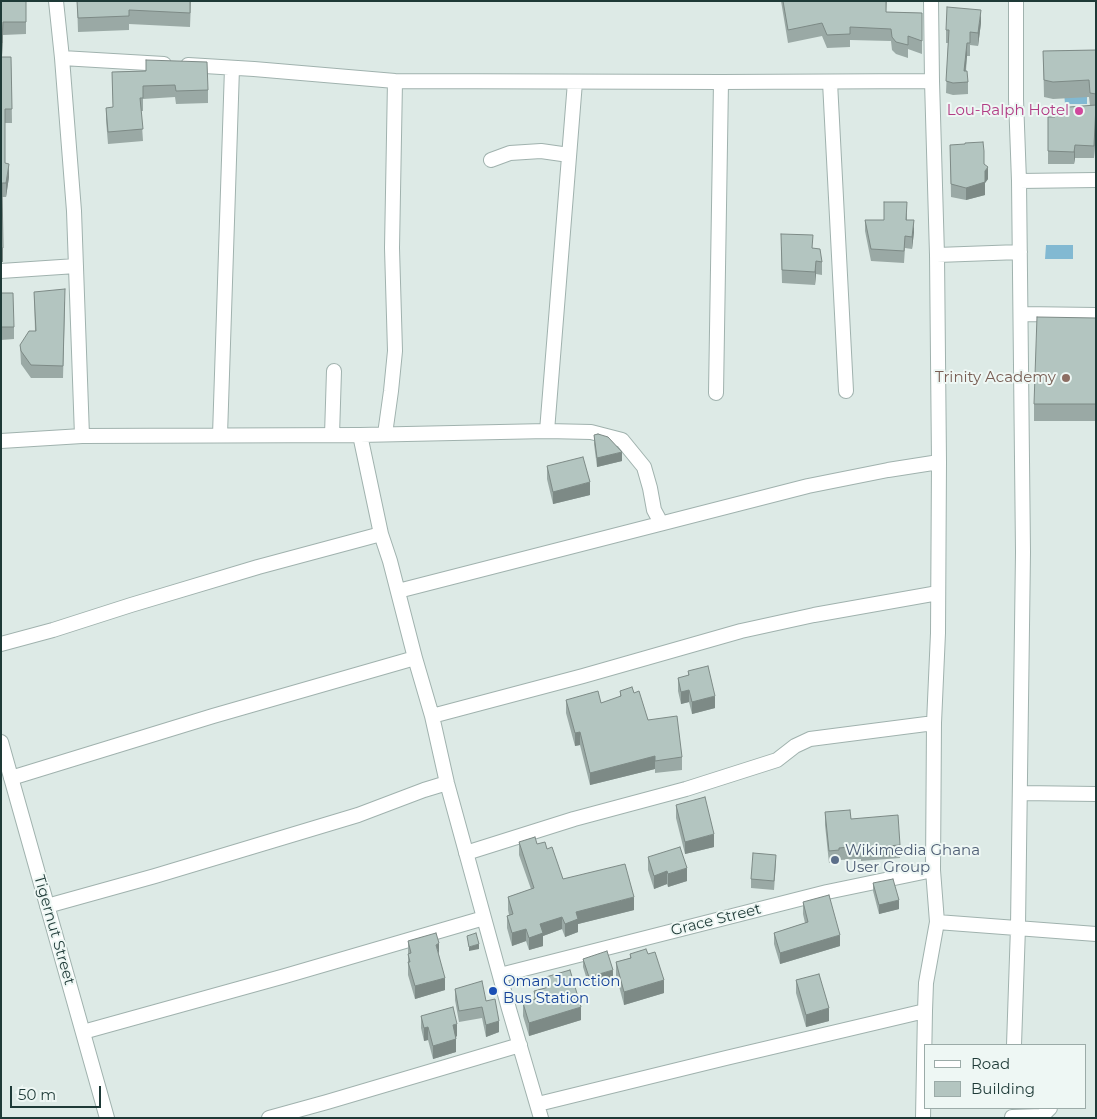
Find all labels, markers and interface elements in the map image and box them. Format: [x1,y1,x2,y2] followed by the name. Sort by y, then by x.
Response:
[947,102,1069,120] place label: Lou-Ralph Hotel
[1073,105,1085,117] marker: Lou-Ralph Hotel
[935,369,1056,387] place label: Trinity Academy
[1060,372,1072,384] marker: Trinity Academy
[845,842,980,877] place label: Wikimedia Ghana User Group
[829,854,841,866] marker: Wikimedia Ghana User Group
[30,873,78,987] street label: Tigernut Street
[669,900,763,940] street label: Grace Street
[503,973,620,1008] place label: Oman Junction Bus Station
[487,985,499,997] marker: Oman Junction Bus Station
[924,1044,1087,1109] legend
[971,1054,1010,1073] text: Road
[12,1076,104,1108] scale bar
[971,1079,1035,1098] text: Building
[18,1085,56,1104] text: 50 m

